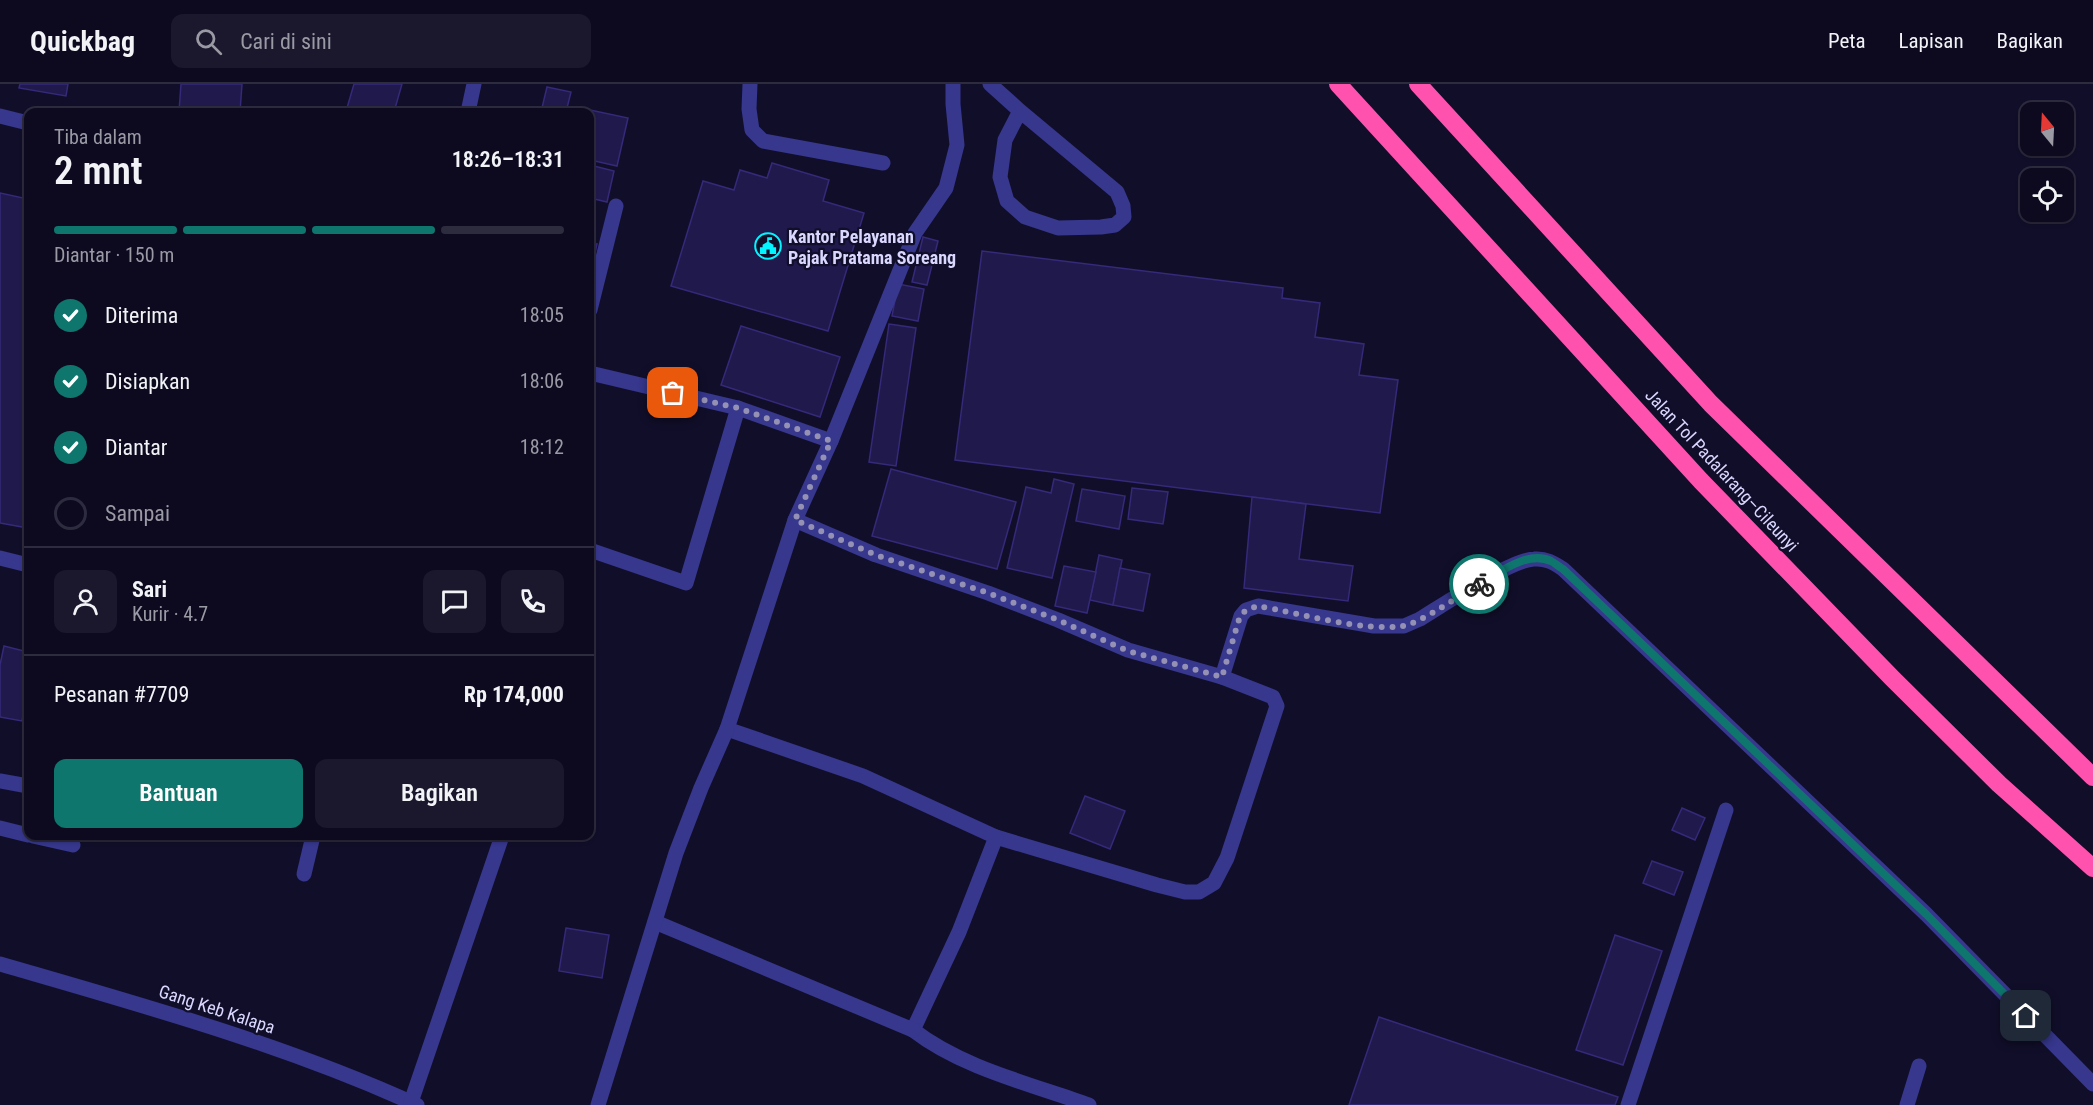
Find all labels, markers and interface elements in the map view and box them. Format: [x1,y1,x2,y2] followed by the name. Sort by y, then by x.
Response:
[171,14,591,68] search box
[30,25,135,58] text: Quickbag
[192,25,225,58] icon: search
[240,29,332,54] text: Cari di sini
[1828,29,1866,53] text: Peta
[1899,29,1964,53] text: Lapisan
[1997,29,2063,53] text: Bagikan
[2020,102,2074,156] north arrow
[2020,102,2074,222] map controls
[54,125,142,149] text: Tiba dalam
[452,147,564,172] text: 18:26–18:31
[54,148,143,194] text: 2 mnt
[2020,168,2074,222] button: locate
[788,226,956,268] place label: Kantor Pelayanan Pajak Pratama Soreang
[753,231,783,261] public building icon: Kantor Pelayanan Pajak Pratama Soreang
[54,243,174,267] text: Diantar · 150 m
[54,299,87,332] icon: check
[105,303,178,328] text: Diterima
[520,303,564,327] text: 18:05
[54,365,87,398] icon: check
[647,367,698,418] pin
[105,369,190,394] text: Disiapkan
[520,369,564,393] text: 18:06
[656,376,689,409] icon: bag
[1641,384,1803,556] street label: Jalan Tol Padalarang–Cileunyi
[54,431,87,464] icon: check
[105,435,168,460] text: Diantar
[520,435,564,459] text: 18:12
[105,501,170,526] text: Sampai
[1449,554,1509,614] courier
[1463,568,1496,601] icon: bike
[54,570,117,633] button: person
[423,570,486,633] button: chat
[501,570,564,633] button: phone
[132,577,167,602] text: Sari
[132,602,208,626] text: Kurir · 4.7
[54,682,189,707] text: Pesanan #7709
[464,682,564,707] text: Rp 174,000
[54,759,303,828] button: Bantuan
[315,759,564,828] button: Bagikan
[156,980,278,1038] street label: Gang Keb Kalapa
[2000,990,2051,1041] pin
[2009,999,2042,1032] icon: home

